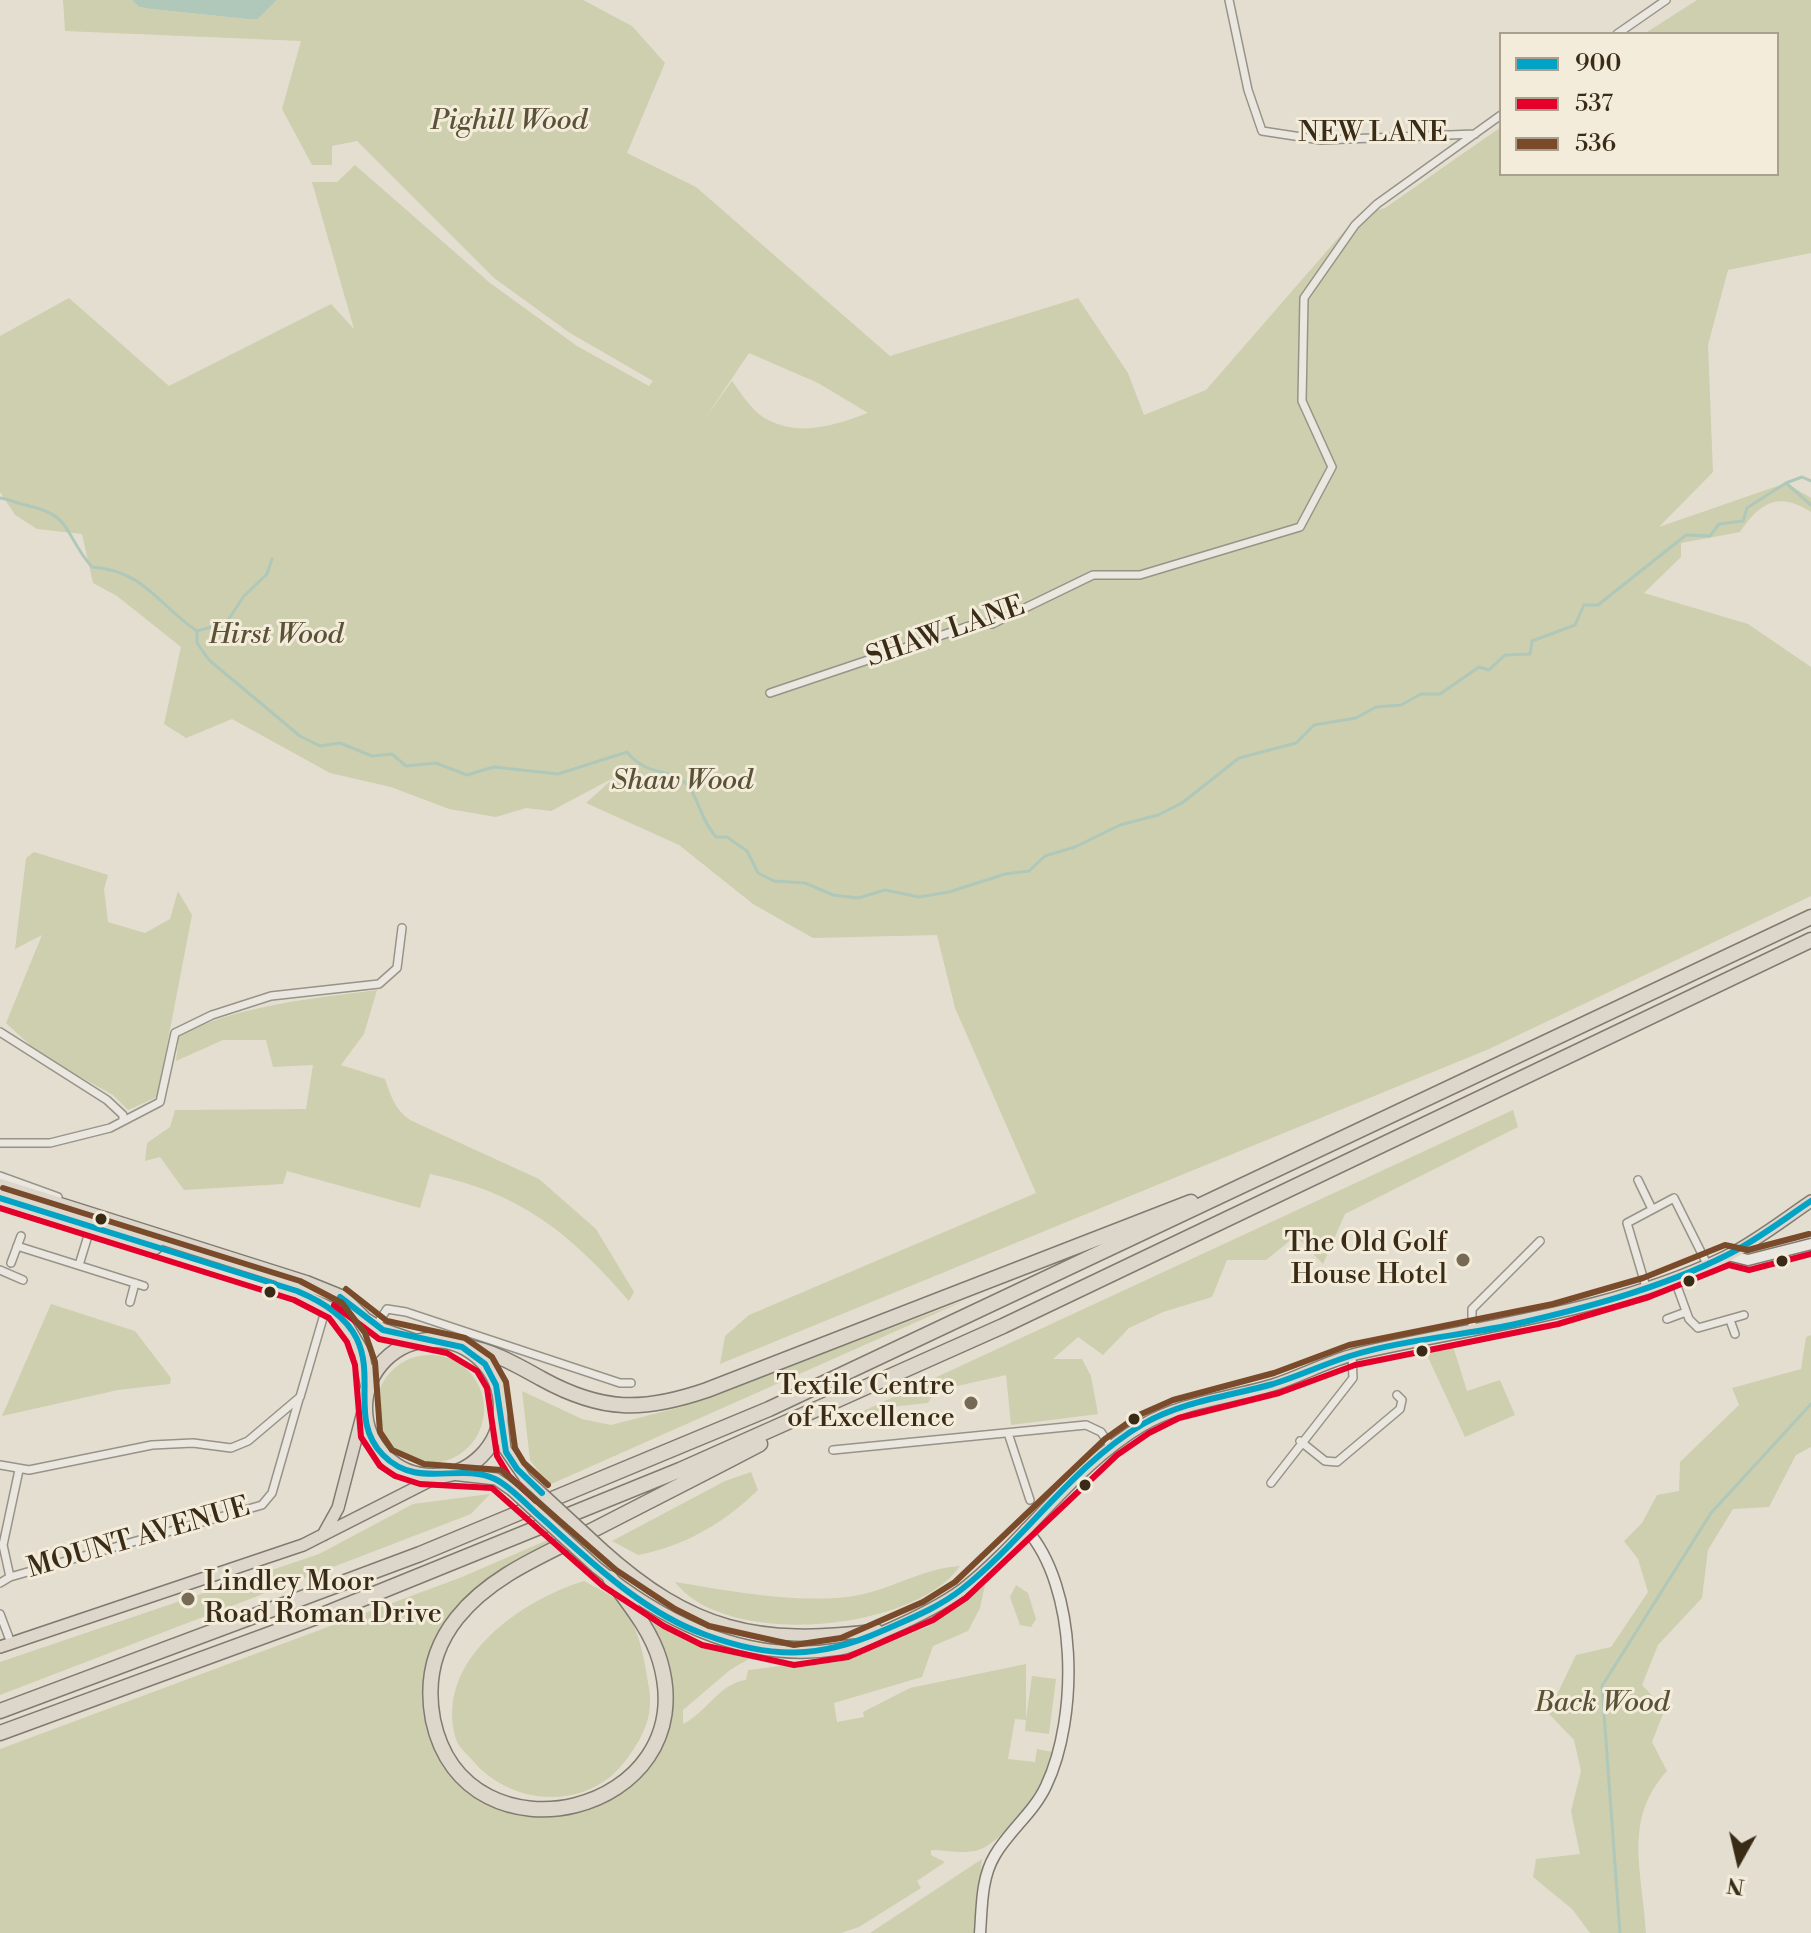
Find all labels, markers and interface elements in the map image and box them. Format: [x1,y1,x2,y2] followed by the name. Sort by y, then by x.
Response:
[1499,32,1779,176] legend
[1575,49,1621,79] text: 900
[1575,89,1613,119] text: 537
[431,105,587,139] park label: Pighill Wood
[1298,117,1448,151] street label: NEW LANE
[1575,129,1616,159] text: 536
[862,590,1030,676] street label: SHAW LANE
[209,619,343,653] park label: Hirst Wood
[611,765,753,799] park label: Shaw Wood
[93,1211,109,1227] unlabelled marker
[1285,1227,1447,1293] place label: The Old Golf House Hotel
[1454,1251,1472,1269] marker: The Old Golf House Hotel
[1774,1253,1790,1269] unlabelled marker
[1681,1273,1697,1289] unlabelled marker
[262,1284,278,1300] unlabelled marker
[1414,1343,1430,1359] unlabelled marker
[776,1370,955,1436] place label: Textile Centre of Excellence
[962,1394,980,1412] marker: Textile Centre of Excellence
[1126,1411,1142,1427] unlabelled marker
[1077,1477,1093,1493] unlabelled marker
[24,1491,254,1587] street label: MOUNT AVENUE
[204,1566,442,1632] place label: Lindley Moor Road Roman Drive
[179,1590,197,1608] marker: Lindley Moor Road Roman Drive
[1535,1687,1669,1721] park label: Back Wood
[1699,1821,1779,1901] north arrow
[1725,1871,1746,1900] text: N

